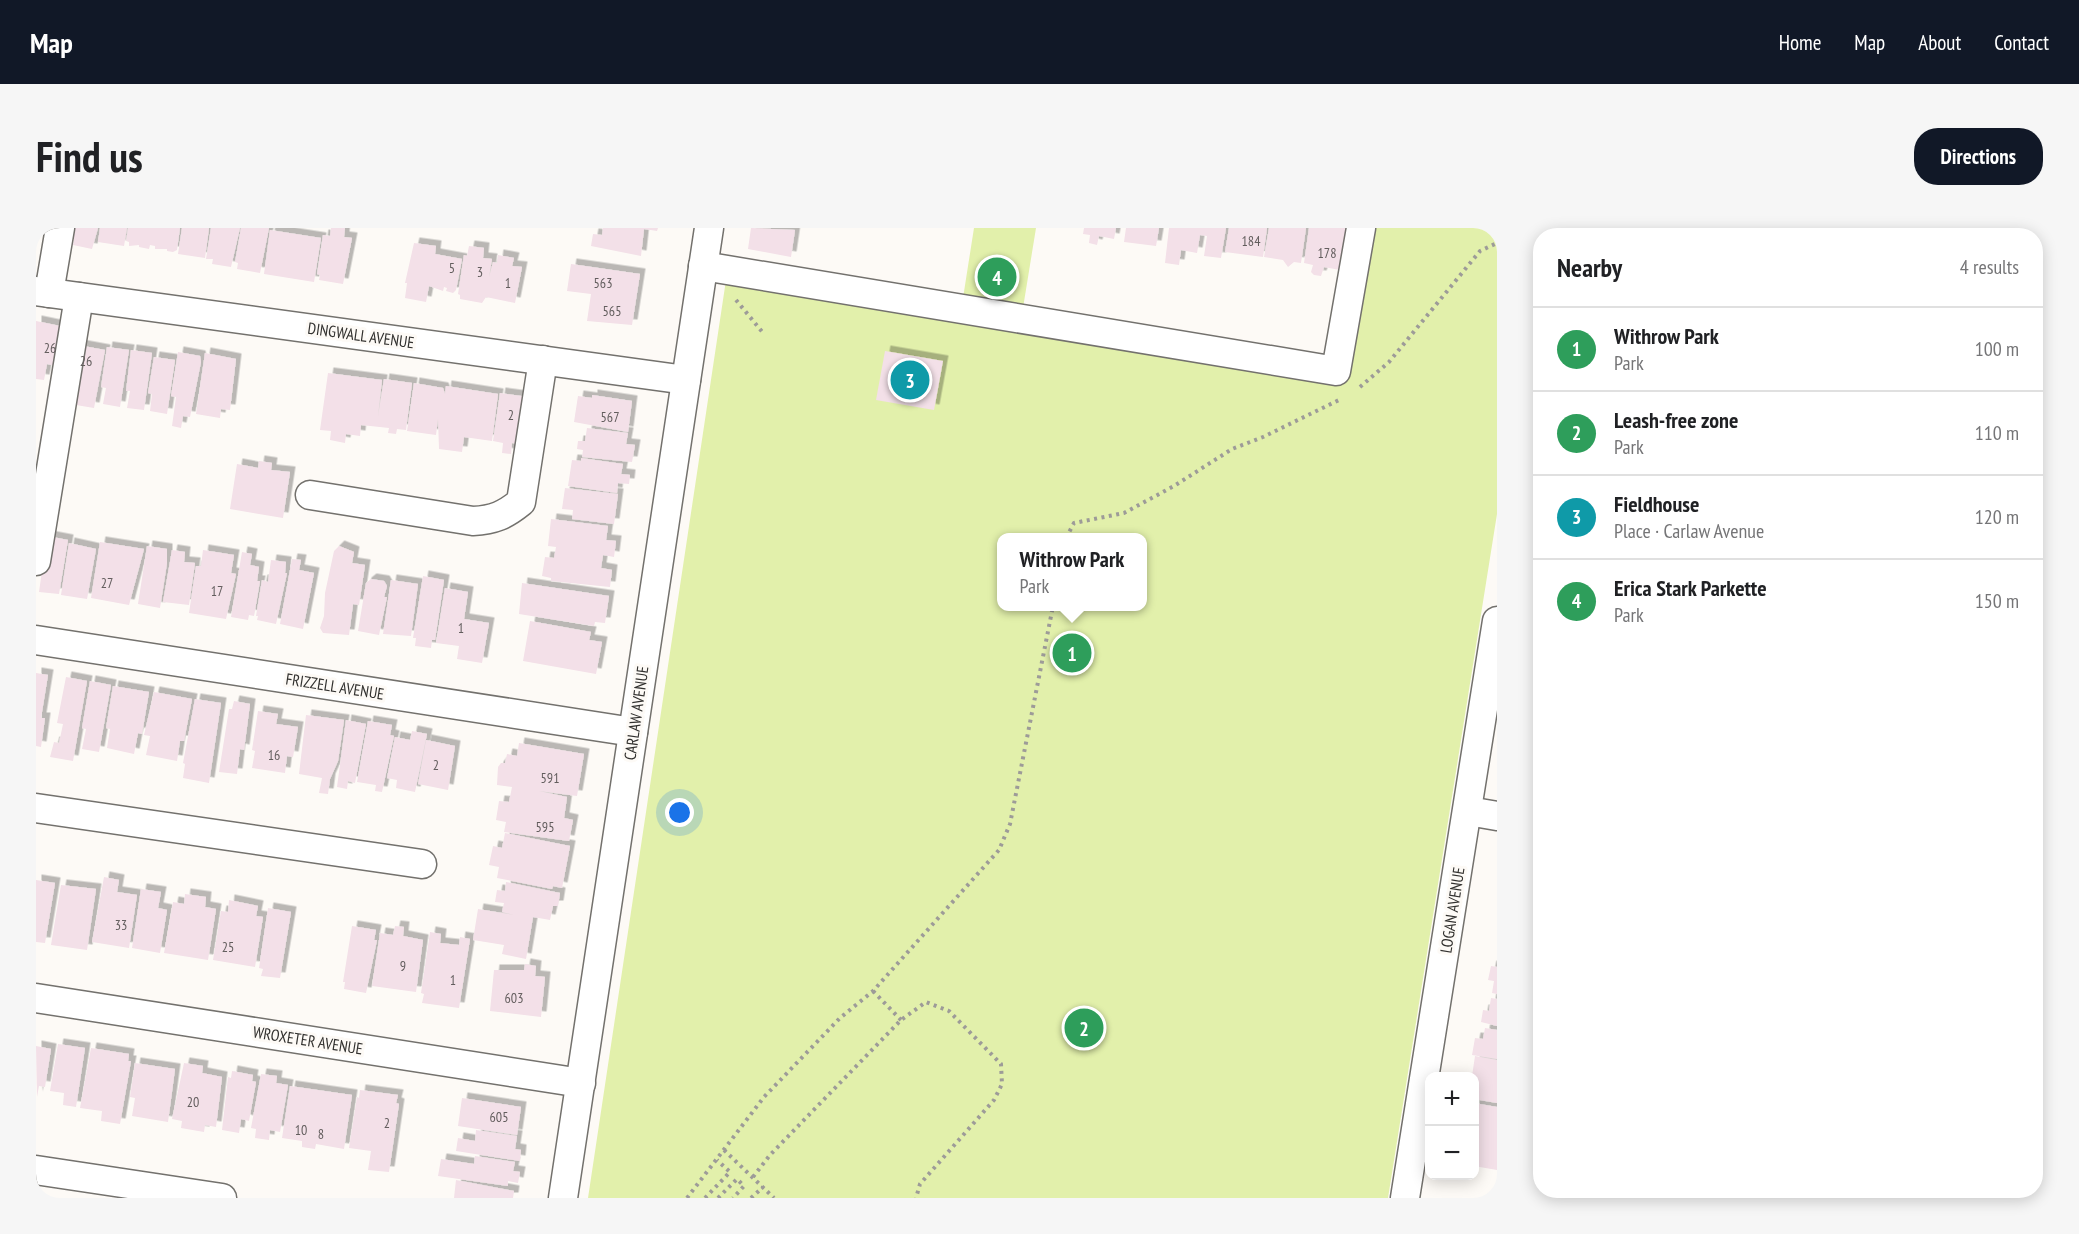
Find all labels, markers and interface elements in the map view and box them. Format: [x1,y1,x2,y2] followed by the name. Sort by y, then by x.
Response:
[30,24,73,61] text: Map
[1779,29,1821,56] text: Home
[1854,29,1885,56] text: Map
[1918,29,1961,56] text: About
[1994,29,2049,56] text: Contact
[1914,128,2043,185] button: Directions
[36,129,143,184] text: Find us
[1242,232,1261,250] house number: 184
[1318,244,1336,262] house number: 178
[1557,251,1622,284] text: Nearby
[978,254,1016,300] pin: 4
[1960,254,2019,280] text: 4 results
[449,259,455,277] house number: 5
[477,263,483,281] house number: 3
[505,274,511,292] house number: 1
[594,274,612,292] house number: 563
[603,302,621,320] house number: 565
[307,318,416,352] street label: DINGWALL AVENUE
[1614,322,1719,350] text: Withrow Park
[1572,336,1581,362] text: 1
[1975,336,2019,362] text: 100 m
[44,339,56,357] house number: 26
[1614,350,1644,376] text: Park
[80,352,92,370] house number: 26
[890,358,930,402] pin: 3
[508,406,514,424] house number: 2
[1614,406,1738,434] text: Leash-free zone
[601,408,619,426] house number: 567
[1572,420,1581,446] text: 2
[1975,420,2019,446] text: 110 m
[1614,434,1644,460] text: Park
[1614,490,1699,518] text: Fieldhouse
[1572,504,1581,530] text: 3
[1975,504,2019,530] text: 120 m
[1614,518,1764,544] text: Place · Carlaw Avenue
[997,533,1147,611] popup
[1020,545,1124,573] text: Withrow Park
[1020,573,1049,599] text: Park
[101,574,113,592] house number: 27
[1614,574,1767,602] text: Erica Stark Parkette
[211,582,223,600] house number: 17
[1572,588,1581,614] text: 4
[1975,588,2019,614] text: 150 m
[1614,602,1644,628] text: Park
[458,619,464,637] house number: 1
[1052,630,1092,676] pin: 1
[620,665,652,761] street label: CARLAW AVENUE
[284,668,386,704] street label: FRIZZELL AVENUE
[268,746,280,764] house number: 16
[433,756,439,774] house number: 2
[541,769,559,787] house number: 591
[665,798,694,827] your location
[536,818,554,836] house number: 595
[1435,866,1469,954] street label: LOGAN AVENUE
[115,916,127,934] house number: 33
[222,938,234,956] house number: 25
[400,957,406,975] house number: 9
[450,971,456,989] house number: 1
[505,989,523,1007] house number: 603
[1064,1006,1104,1050] pin: 2
[252,1021,365,1059] street label: WROXETER AVENUE
[1425,1072,1479,1180] map controls
[1425,1072,1479,1126] button: +
[187,1093,199,1111] house number: 20
[490,1108,508,1126] house number: 605
[384,1114,390,1132] house number: 2
[295,1121,307,1139] house number: 10
[318,1125,324,1143] house number: 8
[1425,1126,1479,1180] button: −

